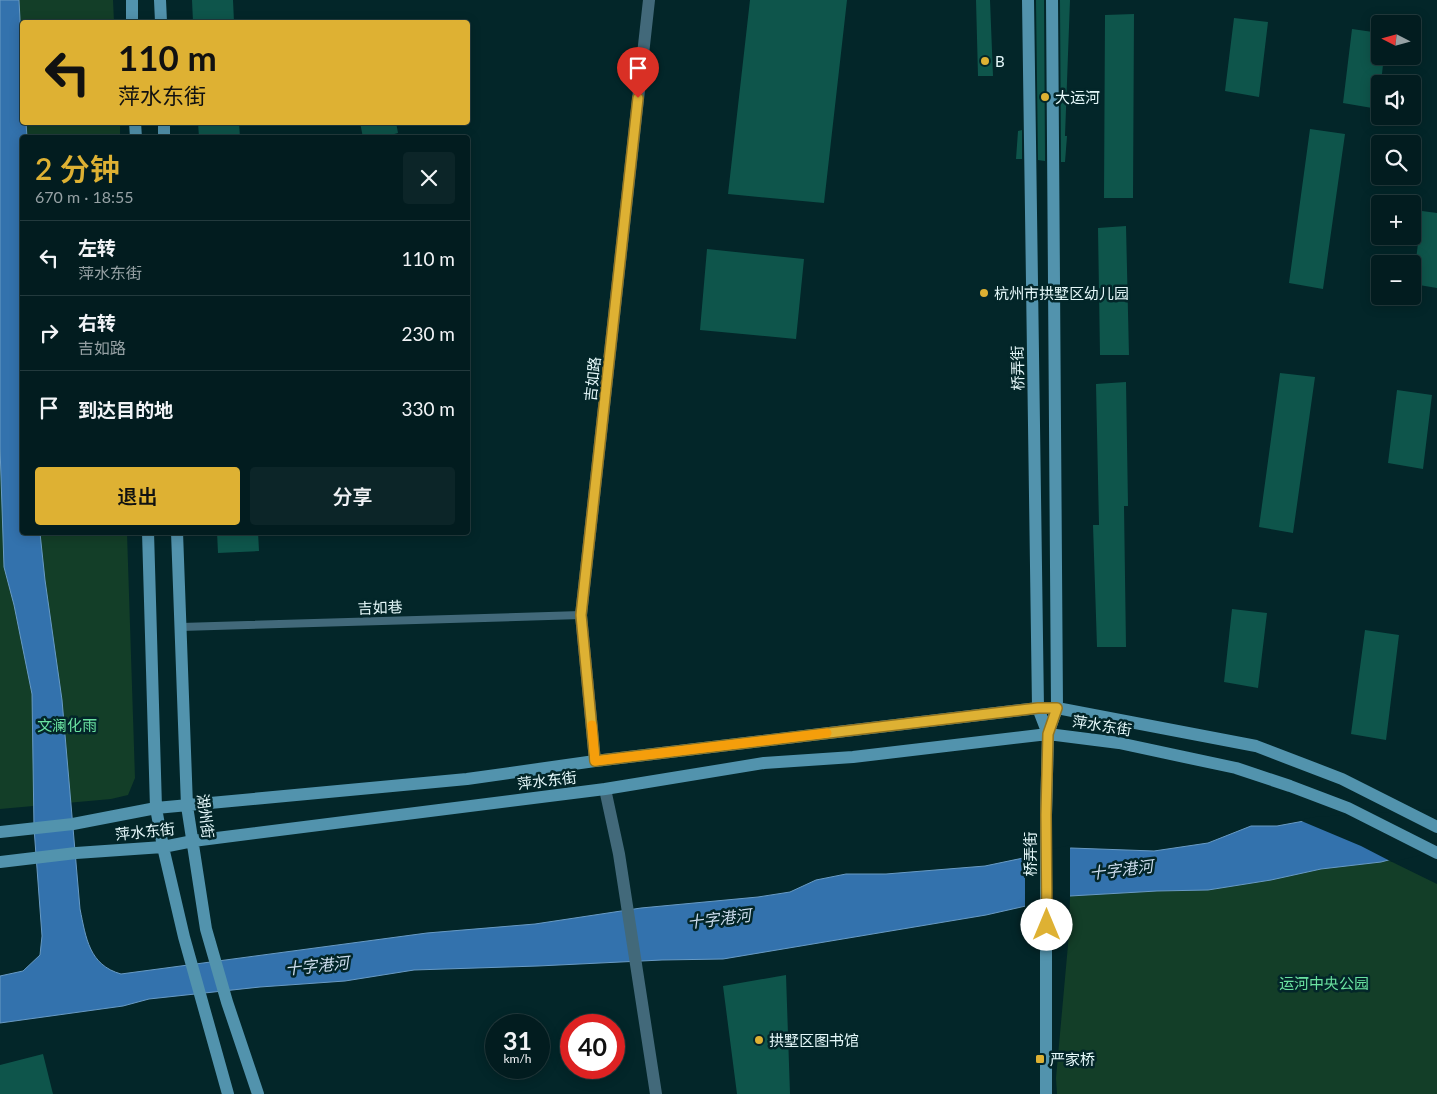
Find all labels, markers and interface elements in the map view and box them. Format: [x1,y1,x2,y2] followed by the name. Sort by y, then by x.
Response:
[1371,15,1421,65] north arrow
[1371,15,1421,305] map controls
[118,36,217,78] text: 110 m
[35,40,100,105] icon: left
[617,47,659,98] pin
[995,52,1005,70] place label: B
[624,54,652,82] icon: arrive
[979,55,991,67] marker: B
[1371,75,1421,125] button: sound
[118,82,206,109] text: 萍水东街
[1055,88,1100,106] place label: 大运河
[1039,91,1051,103] marker: 大运河
[1371,135,1421,185] button: search
[35,150,120,186] text: 2 分钟
[403,152,455,204] button: close
[35,187,134,206] text: 670 m · 18:55
[1371,195,1421,245] button: +
[78,236,116,259] text: 左转
[35,244,63,272] icon: left
[401,247,455,270] text: 110 m
[1371,255,1421,305] button: −
[78,263,142,282] text: 萍水东街
[994,284,1129,302] place label: 杭州市拱墅区幼儿园
[978,287,990,299] marker: 杭州市拱墅区幼儿园
[78,311,116,334] text: 右转
[35,319,63,347] icon: right
[401,322,455,345] text: 230 m
[78,338,126,357] text: 吉如路
[1008,345,1026,391] street label: 桥弄街
[581,356,603,402] street label: 吉如路
[35,394,63,422] icon: arrive
[401,397,455,420] text: 330 m
[78,398,173,421] text: 到达目的地
[35,467,240,525] button: 退出
[250,467,455,525] button: 分享
[357,597,403,617] street label: 吉如巷
[1071,711,1133,739] street label: 萍水东街
[37,716,97,734] park label: 文澜化雨
[516,767,578,793] street label: 萍水东街
[194,793,218,839] street label: 湖州街
[114,819,176,843] street label: 萍水东街
[1021,831,1039,877] street label: 桥弄街
[1088,855,1157,882] water label: 十字港河
[1020,898,1072,950] position arrow
[686,904,755,931] water label: 十字港河
[284,952,353,978] water label: 十字港河
[1279,974,1369,992] park label: 运河中央公园
[560,1014,625,1079] speed limit sign: 40
[503,1025,532,1055] text: 31
[769,1031,859,1049] place label: 拱墅区图书馆
[753,1034,765,1046] marker: 拱墅区图书馆
[1050,1050,1095,1068] place label: 严家桥
[503,1051,532,1066] text: km/h
[1034,1053,1046,1065] marker: 严家桥

